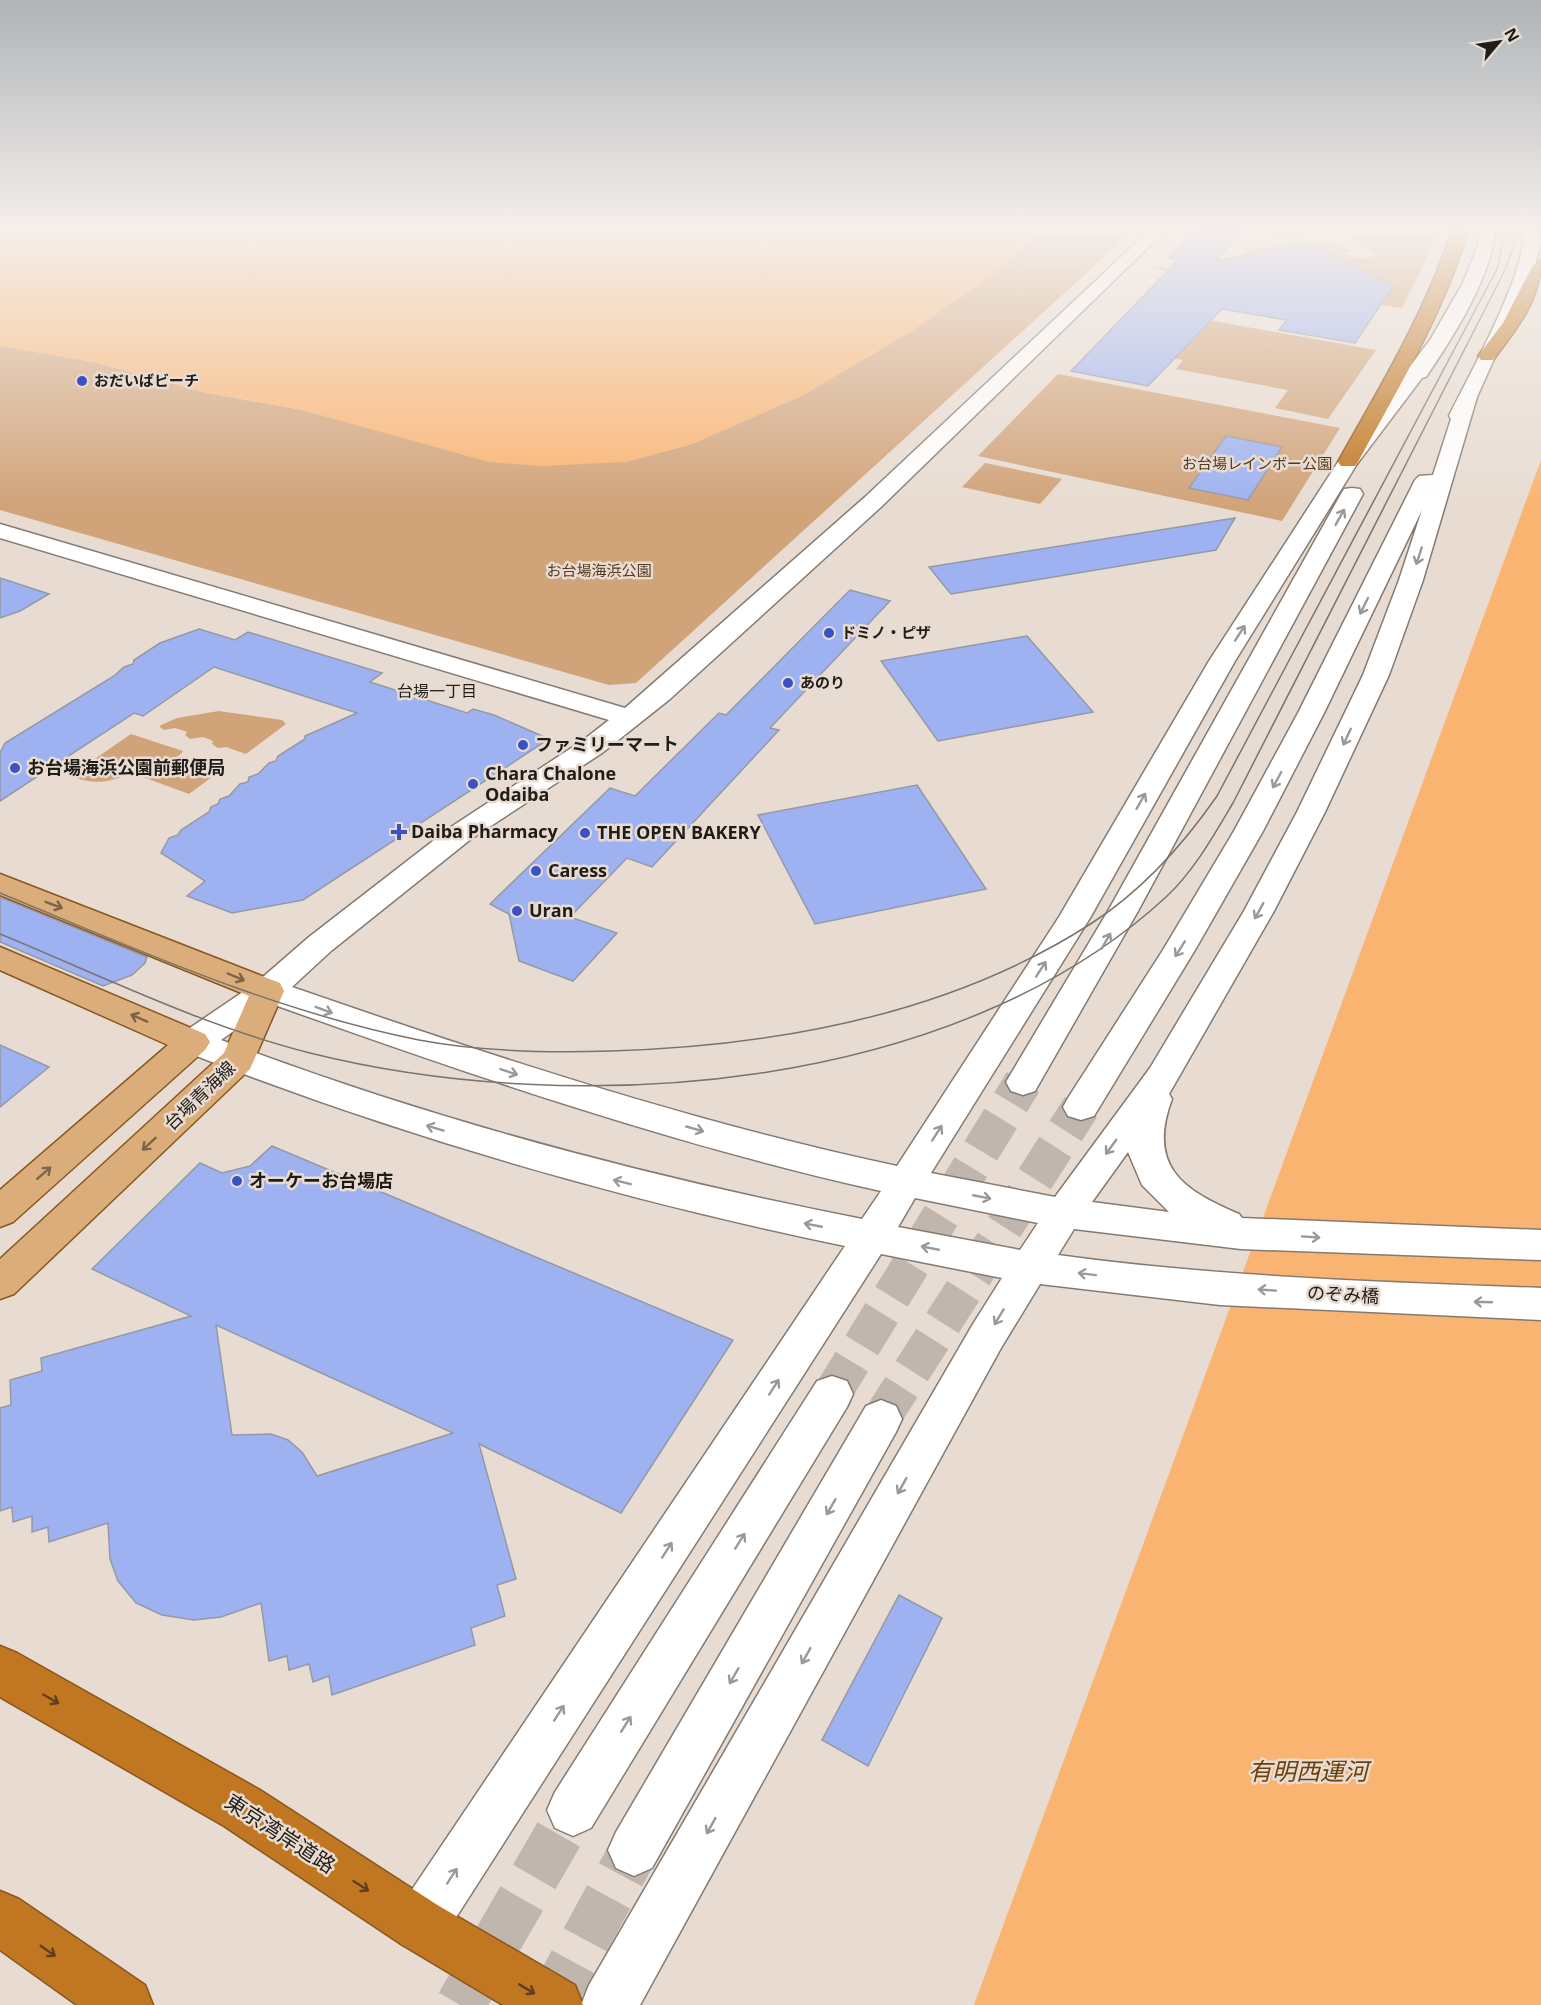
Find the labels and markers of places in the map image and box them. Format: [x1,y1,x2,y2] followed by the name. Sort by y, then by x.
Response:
[94,370,199,390] place label: おだいばビーチ
[75,374,89,388] marker: おだいばビーチ
[841,622,931,642] place label: ドミノ・ピザ
[822,626,836,640] marker: ドミノ・ピザ
[800,672,845,692] place label: あのり
[781,676,795,690] marker: あのり
[535,732,679,756] place label: ファミリーマート
[516,738,530,752] marker: ファミリーマート
[27,755,225,779] place label: お台場海浜公園前郵便局
[8,761,22,775] marker: お台場海浜公園前郵便局
[485,761,616,806] place label: Chara Chalone Odaiba
[466,777,480,791] marker: Chara Chalone Odaiba
[411,819,559,843] place label: Daiba Pharmacy
[597,820,761,844] place label: THE OPEN BAKERY
[392,825,406,839] marker: Daiba Pharmacy
[578,826,592,840] marker: THE OPEN BAKERY
[548,858,607,882] place label: Caress
[529,864,543,878] marker: Caress
[529,898,573,922] place label: Uran
[510,904,524,918] marker: Uran
[249,1168,393,1192] place label: オーケーお台場店
[230,1174,244,1188] marker: オーケーお台場店

